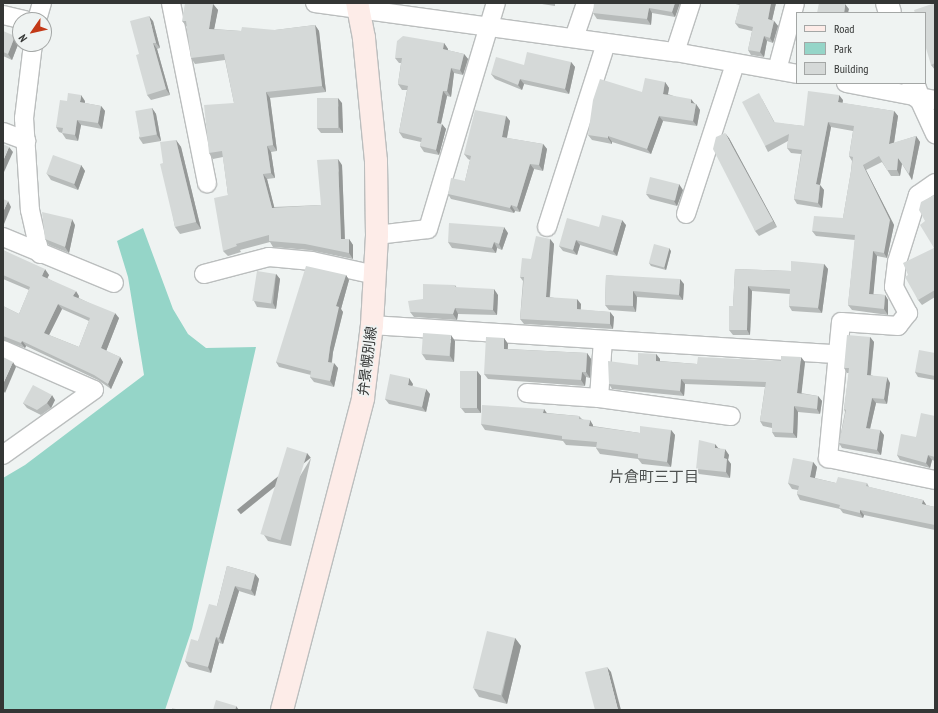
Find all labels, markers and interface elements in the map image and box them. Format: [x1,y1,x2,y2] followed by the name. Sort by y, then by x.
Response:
[12,12,52,52] north arrow
[796,12,926,84] legend
[834,21,854,36] text: Road
[15,32,30,45] text: N
[834,41,852,56] text: Park
[834,61,869,76] text: Building
[354,325,380,397] street label: 弁景幌別線
[609,468,699,486] district label: 片倉町三丁目

